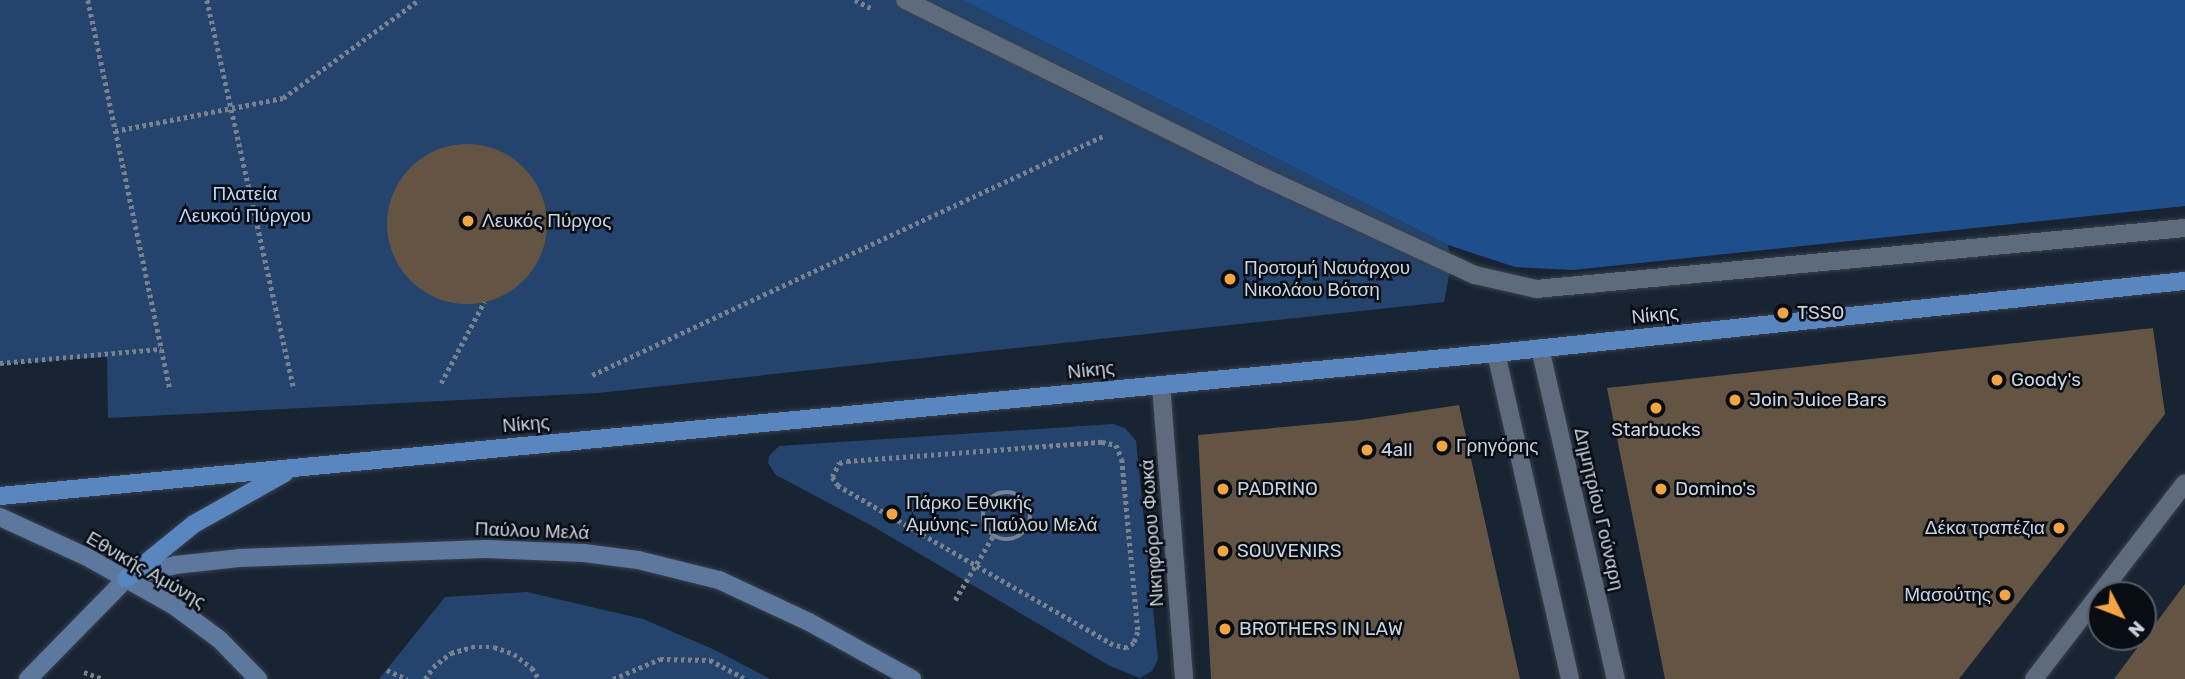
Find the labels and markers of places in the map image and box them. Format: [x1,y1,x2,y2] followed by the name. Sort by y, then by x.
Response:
[482,210,611,232] place label: Λευκός Πύργος
[460,213,476,229] marker: Λευκός Πύργος
[1244,257,1410,301] place label: Προτομή Ναυάρχου Νικολάου Βότση
[1222,271,1238,287] marker: Προτομή Ναυάρχου Νικολάου Βότση
[1797,302,1844,324] place label: TSSO
[1775,305,1791,321] marker: TSSO
[2011,369,2081,391] place label: Goody's
[1989,372,2005,388] marker: Goody's
[1749,389,1887,411] place label: Join Juice Bars
[1727,392,1743,408] marker: Join Juice Bars
[1648,400,1664,416] marker: Starbucks
[1611,419,1701,441] place label: Starbucks
[1456,435,1538,457] place label: Γρηγόρης
[1434,438,1450,454] marker: Γρηγόρης
[1381,439,1413,461] place label: 4all
[1359,442,1375,458] marker: 4all
[1237,478,1318,500] place label: PADRINO
[1675,478,1756,500] place label: Domino's
[1215,481,1231,497] marker: PADRINO
[1653,481,1669,497] marker: Domino's
[906,492,1098,536] place label: Πάρκο Εθνικής Αμύνης- Παύλου Μελά
[884,506,900,522] marker: Πάρκο Εθνικής Αμύνης- Παύλου Μελά
[1925,517,2045,539] place label: Δέκα τραπέζια
[2051,520,2067,536] marker: Δέκα τραπέζια
[1237,540,1342,562] place label: SOUVENIRS
[1215,543,1231,559] marker: SOUVENIRS
[1904,584,1991,606] place label: Μασούτης
[1997,587,2013,603] marker: Μασούτης
[1239,618,1403,640] place label: BROTHERS IN LAW
[1217,621,1233,637] marker: BROTHERS IN LAW

